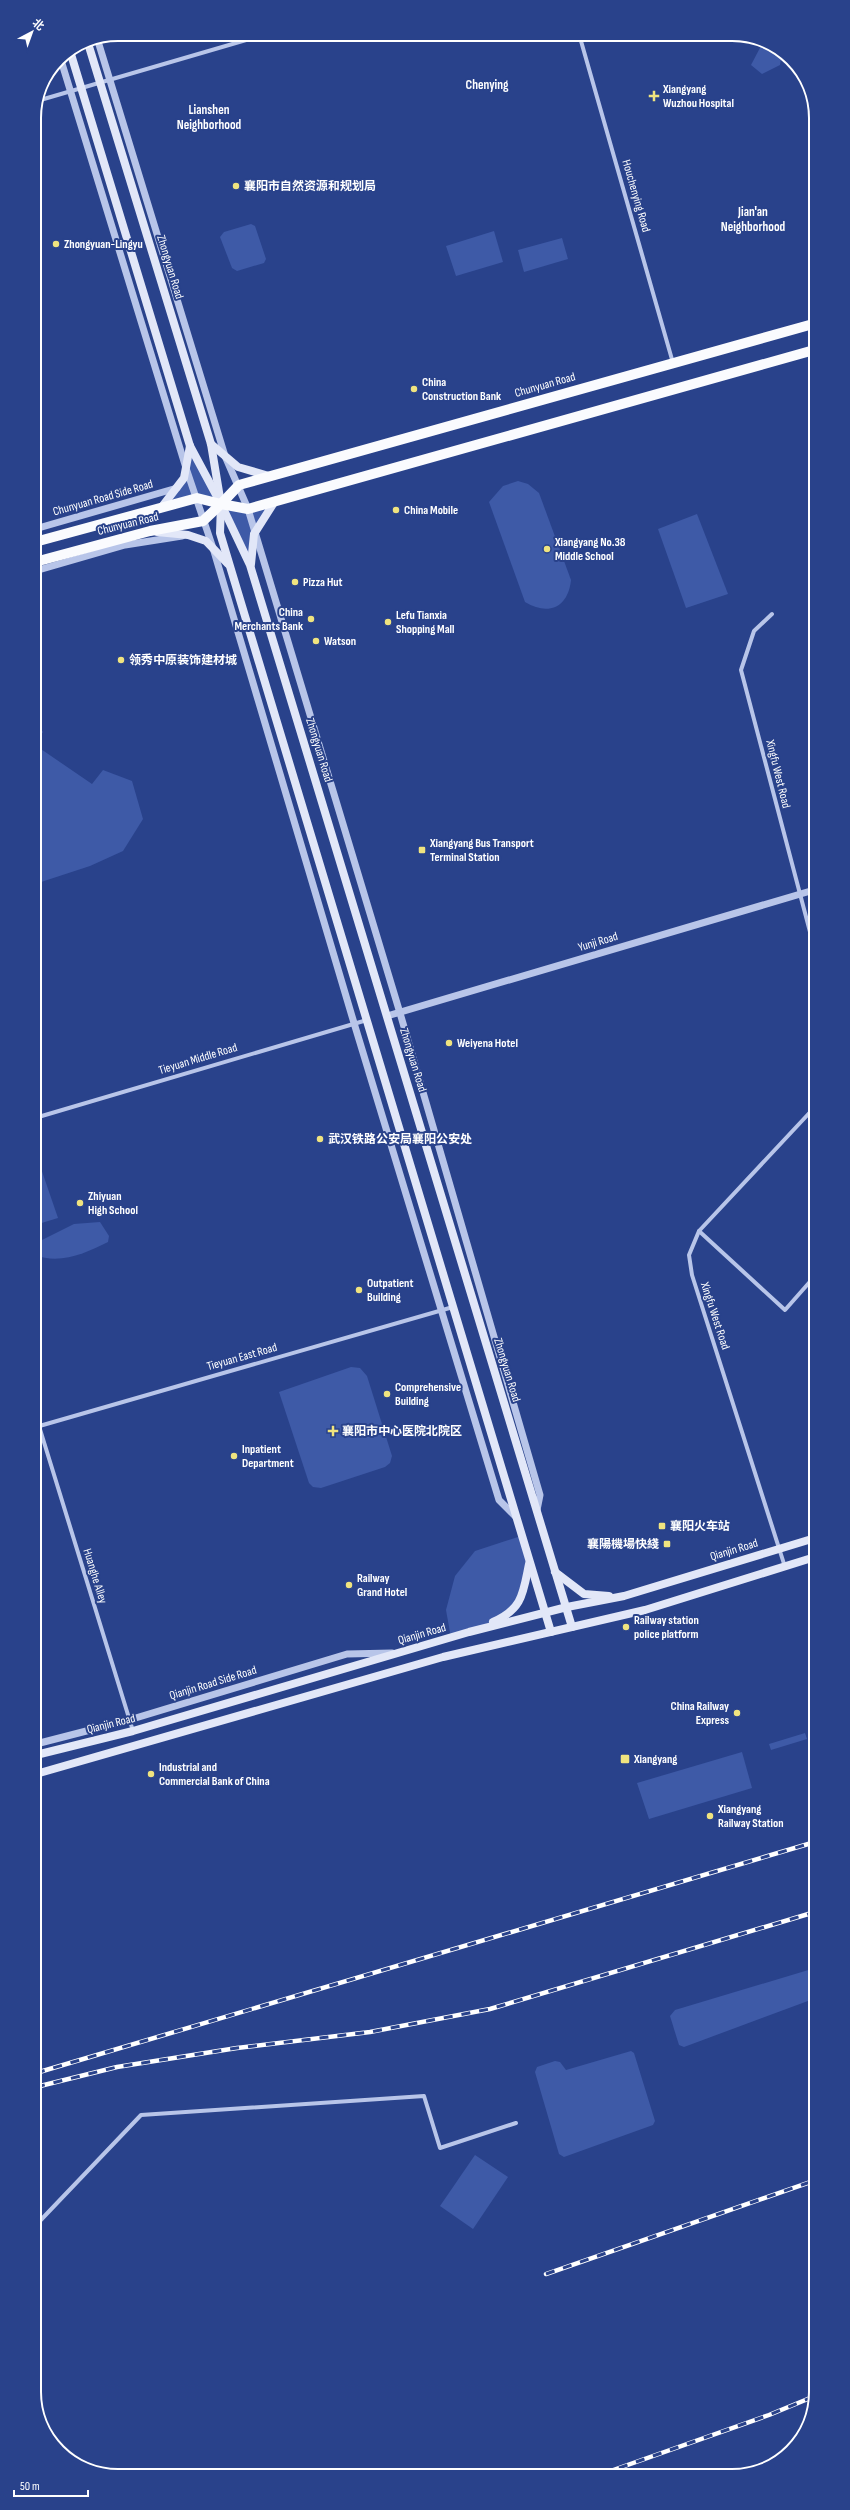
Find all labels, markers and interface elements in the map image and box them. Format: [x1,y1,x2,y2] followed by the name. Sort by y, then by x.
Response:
[12,12,52,52] north arrow
[30,16,47,33] text: 北
[465,77,509,93] district label: Chenying
[662,82,734,111] place label: Xiangyang Wuzhou Hospital
[648,90,660,102] marker: Xiangyang Wuzhou Hospital
[177,102,242,133] district label: Lianshen Neighborhood
[619,158,653,234] street label: Houchenying Road
[244,179,376,194] place label: 襄阳市自然资源和规划局
[231,181,241,191] marker: 襄阳市自然资源和规划局
[721,204,786,235] district label: Jian'an Neighborhood
[153,233,187,301] street label: Zhongyuan Road
[64,237,143,252] place label: Zhongyuan-Lingyu
[51,239,61,249] marker: Zhongyuan-Lingyu
[513,369,577,401] street label: Chunyuan Road
[422,375,501,404] place label: China Construction Bank
[409,384,419,394] marker: China Construction Bank
[51,477,155,519] street label: Chunyuan Road Side Road
[404,503,458,518] place label: China Mobile
[391,505,401,515] marker: China Mobile
[96,509,160,539] street label: Chunyuan Road
[554,535,626,564] place label: Xiangyang No.38 Middle School
[542,544,552,554] marker: Xiangyang No.38 Middle School
[303,575,343,590] place label: Pizza Hut
[290,577,300,587] marker: Pizza Hut
[234,605,303,634] place label: China Merchants Bank
[396,608,454,637] place label: Lefu Tianxia Shopping Mall
[306,614,316,624] marker: China Merchants Bank
[383,617,393,627] marker: Lefu Tianxia Shopping Mall
[324,634,356,649] place label: Watson
[311,636,321,646] marker: Watson
[129,653,237,668] place label: 领秀中原装饰建材城
[116,655,126,665] marker: 领秀中原装饰建材城
[302,716,336,784] street label: Zhongyuan Road
[762,737,794,810] street label: Xingfu West Road
[429,836,534,865] place label: Xiangyang Bus Transport Terminal Station
[417,845,427,855] marker: Xiangyang Bus Transport Terminal Station
[576,929,620,955] street label: Yunji Road
[396,1026,430,1094] street label: Zhongyuan Road
[457,1036,518,1051] place label: Weiyena Hotel
[444,1038,454,1048] marker: Weiyena Hotel
[157,1040,239,1078] street label: Tieyuan Middle Road
[328,1132,472,1147] place label: 武汉铁路公安局襄阳公安处
[315,1134,325,1144] marker: 武汉铁路公安局襄阳公安处
[88,1189,138,1218] place label: Zhiyuan High School
[75,1198,85,1208] marker: Zhiyuan High School
[367,1276,413,1305] place label: Outpatient Building
[697,1279,733,1352] street label: Xingfu West Road
[354,1285,364,1295] marker: Outpatient Building
[490,1336,524,1404] street label: Zhongyuan Road
[205,1340,279,1374] street label: Tieyuan East Road
[395,1380,461,1409] place label: Comprehensive Building
[382,1389,392,1399] marker: Comprehensive Building
[342,1424,462,1439] place label: 襄阳市中心医院北院区
[327,1425,339,1437] marker: 襄阳市中心医院北院区
[242,1442,294,1471] place label: Inpatient Department
[229,1451,239,1461] marker: Inpatient Department
[670,1519,730,1534] place label: 襄阳火车站
[657,1521,667,1531] marker: 襄阳火车站
[708,1536,760,1564] street label: Qianjin Road
[587,1537,659,1552] place label: 襄陽機場快綫
[662,1539,672,1549] marker: 襄陽機場快綫
[80,1547,111,1606] street label: Huanghe Alley
[357,1571,407,1600] place label: Railway Grand Hotel
[344,1580,354,1590] marker: Railway Grand Hotel
[634,1613,699,1642] place label: Railway station police platform
[396,1620,448,1648] street label: Qianjin Road
[621,1622,631,1632] marker: Railway station police platform
[168,1663,258,1703] street label: Qianjin Road Side Road
[670,1699,729,1728] place label: China Railway Express
[732,1708,742,1718] marker: China Railway Express
[85,1711,137,1737] street label: Qianjin Road
[633,1752,677,1767] place label: Xiangyang
[619,1753,631,1765] marker: Xiangyang
[159,1760,270,1789] place label: Industrial and Commercial Bank of China
[146,1769,156,1779] marker: Industrial and Commercial Bank of China
[717,1802,784,1831] place label: Xiangyang Railway Station
[705,1811,715,1821] marker: Xiangyang Railway Station
[14,2472,88,2498] scale bar
[20,2479,40,2494] text: 50 m

